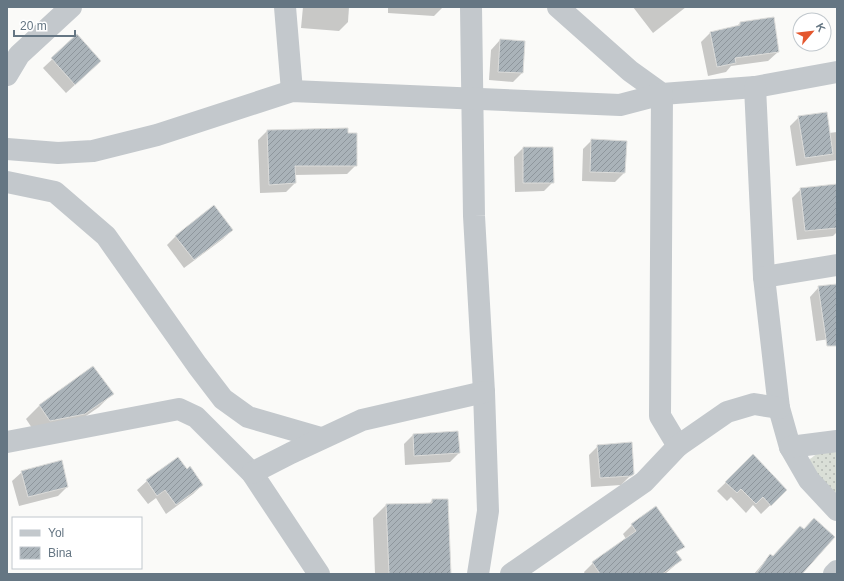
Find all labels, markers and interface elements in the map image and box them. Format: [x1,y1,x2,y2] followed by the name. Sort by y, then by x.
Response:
[14,12,75,38] scale bar
[792,12,832,52] north arrow
[20,19,47,33] text: 20 m
[814,21,828,34] text: K
[12,517,142,569] legend
[48,526,64,540] text: Yol
[48,546,72,560] text: Bina

